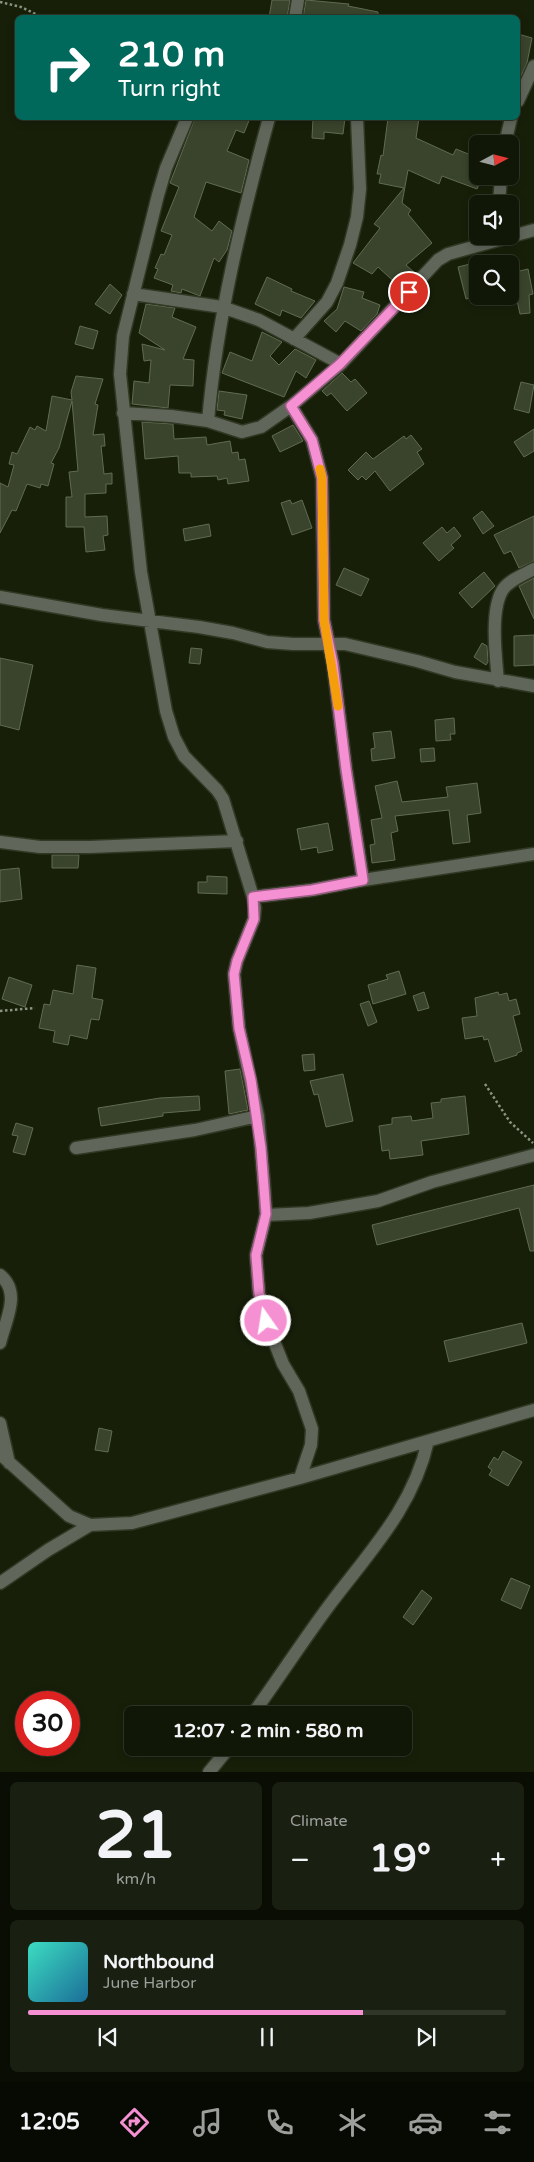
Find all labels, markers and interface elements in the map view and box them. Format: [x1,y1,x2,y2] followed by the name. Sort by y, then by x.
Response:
[118,34,225,76] text: 210 m
[35,35,100,100] icon: right
[118,76,220,102] text: Turn right
[469,135,519,185] north arrow
[469,135,519,305] map controls
[469,195,519,245] button: sound
[469,255,519,305] button: search
[388,271,430,313] pin
[395,278,423,306] icon: arrive
[239,1294,291,1346] position arrow
[15,1691,80,1756] speed limit sign: 30
[172,1720,364,1742] text: 12:07 · 2 min · 580 m
[95,1797,177,1876] text: 21
[290,1811,348,1831] text: Climate
[369,1836,431,1882] text: 19°
[290,1843,310,1877] text: −
[490,1843,506,1877] text: +
[116,1869,156,1889] text: km/h
[103,1951,214,1973] text: Northbound
[103,1973,196,1993] text: June Harbor
[94,2023,122,2051] icon: previous
[253,2023,281,2051] icon: pause
[412,2023,440,2051] icon: next
[117,2105,152,2140] icon: directions
[190,2105,225,2140] icon: music
[262,2105,297,2140] icon: phone
[335,2105,370,2140] icon: climate
[408,2105,443,2140] icon: car
[480,2105,515,2140] icon: filters
[19,2109,80,2135] text: 12:05

